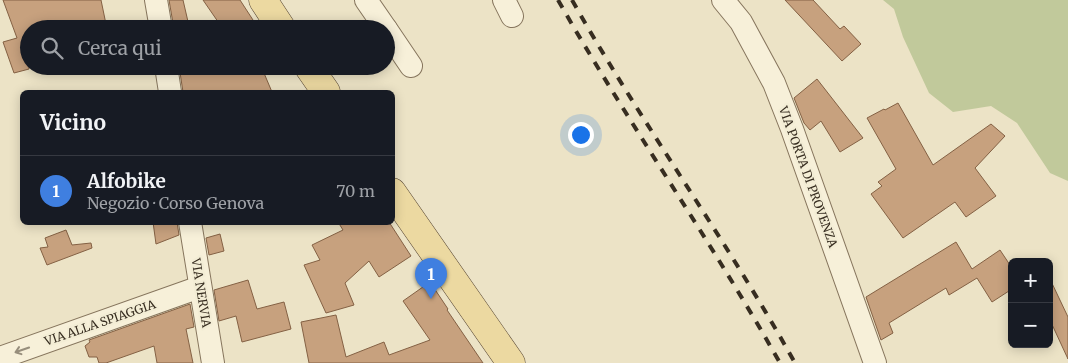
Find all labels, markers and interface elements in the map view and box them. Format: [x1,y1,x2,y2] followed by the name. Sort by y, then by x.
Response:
[20,20,395,75] search box
[38,34,66,62] icon: search
[78,36,162,60] text: Cerca qui
[776,103,841,250] street label: VIA PORTA DI PROVENZA
[40,109,106,136] text: Vicino
[568,122,594,148] your location
[87,169,166,193] text: Alfobike
[52,181,60,201] text: 1
[336,181,375,201] text: 70 m
[87,193,264,213] text: Negozio · Corso Genova
[188,256,214,329] street label: VIA NERVIA
[415,258,447,299] pin: 1
[1008,258,1053,348] map controls
[1008,258,1053,303] button: +
[41,296,158,349] street label: VIA ALLA SPIAGGIA
[1008,303,1053,348] button: −
[15,346,30,355] one-way arrow

